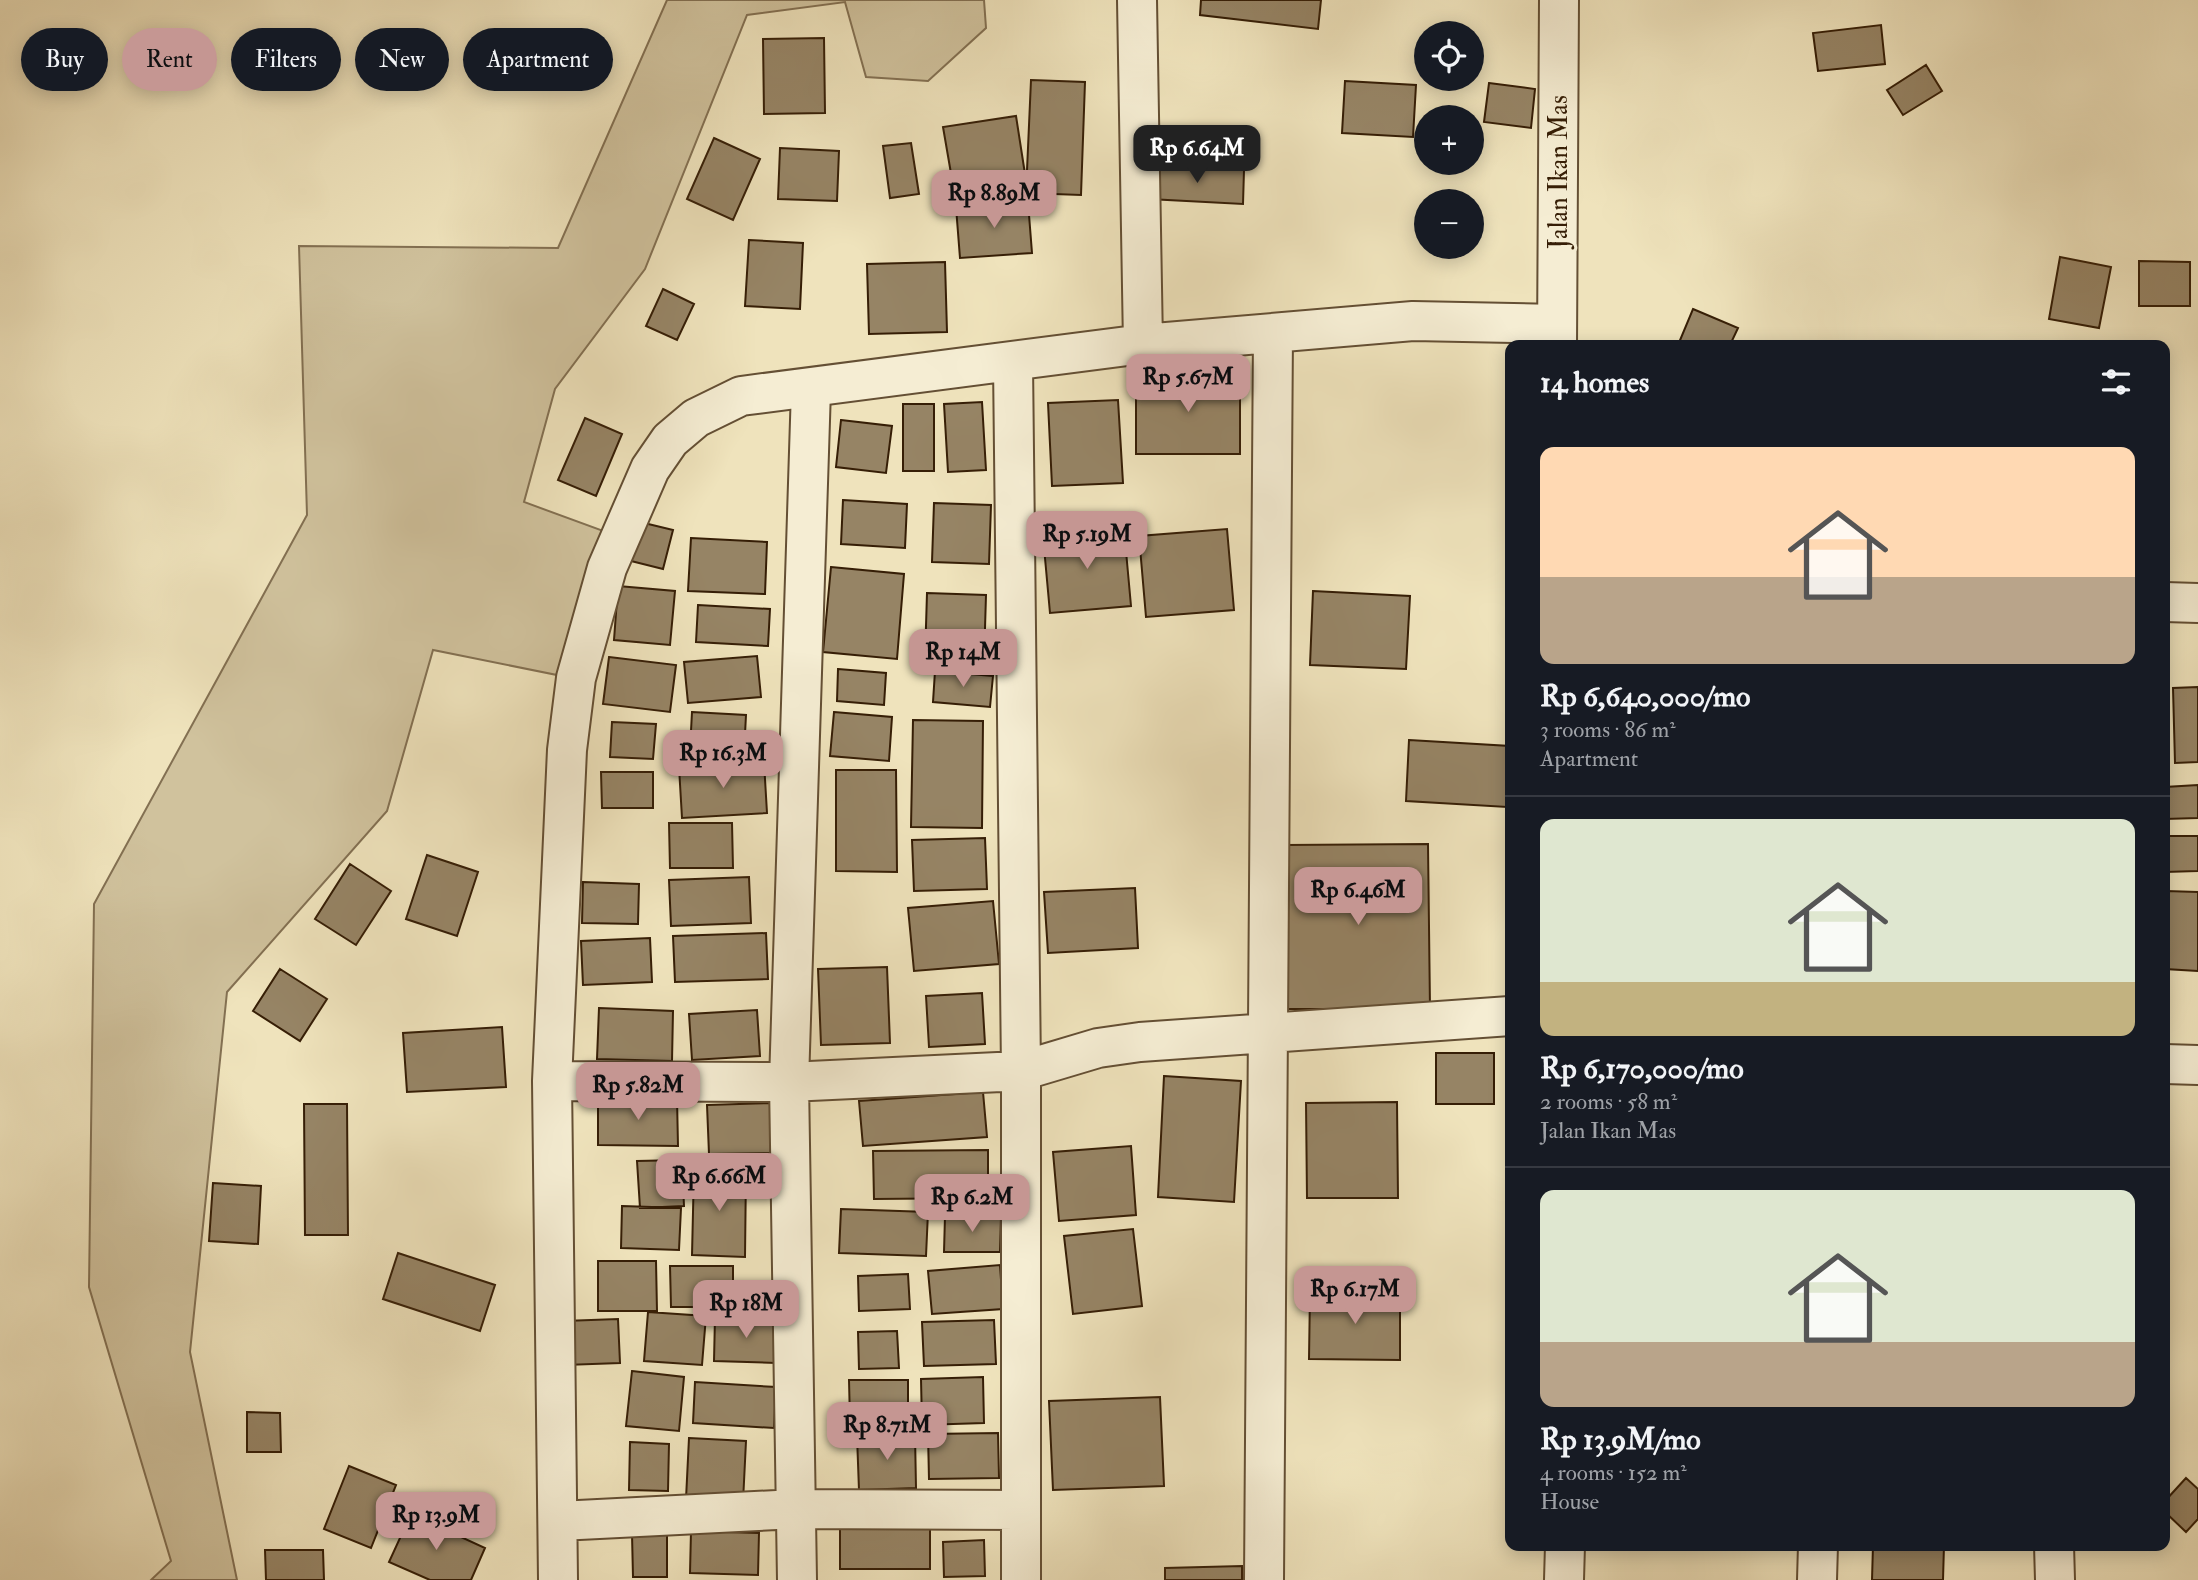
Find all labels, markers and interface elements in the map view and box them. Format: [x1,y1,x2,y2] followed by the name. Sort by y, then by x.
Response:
[1414,21,1484,259] map controls
[1414,21,1484,91] button: locate
[21,28,108,91] chip: Buy
[122,28,217,91] chip: Rent
[231,28,341,91] chip: Filters
[355,28,449,91] chip: New
[463,28,613,91] chip: Apartment
[1543,95,1575,250] street label: Jalan Ikan Mas
[1414,105,1484,175] button: +
[1125,125,1269,185] pin: Rp 6.64M
[1149,133,1245,162] text: Rp 6.64M
[922,170,1066,230] pin: Rp 8.89M
[947,178,1041,207] text: Rp 8.89M
[1414,189,1484,259] button: −
[1116,354,1260,414] pin: Rp 5.67M
[1142,362,1234,391] text: Rp 5.67M
[2097,363,2135,401] icon: filters
[1540,364,1649,401] text: 14 homes
[1775,492,1901,618] icon: home
[1015,512,1159,571] pin: Rp 5.19M
[1042,519,1132,548] text: Rp 5.19M
[906,630,1020,689] pin: Rp 14M
[925,637,1001,666] text: Rp 14M
[1540,678,1751,715] text: Rp 6,640,000/mo
[1540,715,1676,744] text: 3 rooms · 86 m²
[651,730,795,790] pin: Rp 16.3M
[679,738,767,767] text: Rp 16.3M
[1540,744,1638,773] text: Apartment
[1775,864,1901,990] icon: home
[1286,867,1430,927] pin: Rp 6.46M
[1310,875,1406,904] text: Rp 6.46M
[1540,1050,1744,1087] text: Rp 6,170,000/mo
[566,1062,710,1122] pin: Rp 5.82M
[592,1070,684,1099] text: Rp 5.82M
[1540,1087,1677,1116] text: 2 rooms · 58 m²
[1540,1116,1676,1145] text: Jalan Ikan Mas
[647,1154,791,1213] pin: Rp 6.66M
[672,1161,766,1190] text: Rp 6.66M
[907,1174,1037,1234] pin: Rp 6.2M
[931,1182,1013,1211] text: Rp 6.2M
[1775,1235,1901,1361] icon: home
[1283,1266,1427,1326] pin: Rp 6.17M
[1310,1274,1400,1303] text: Rp 6.17M
[689,1280,803,1340] pin: Rp 18M
[709,1288,783,1317] text: Rp 18M
[815,1402,959,1462] pin: Rp 8.71M
[843,1410,931,1439] text: Rp 8.71M
[1540,1421,1701,1458] text: Rp 13.9M/mo
[1540,1458,1687,1487] text: 4 rooms · 152 m²
[1540,1487,1599,1516] text: House
[364,1492,508,1552] pin: Rp 13.9M
[392,1500,480,1529] text: Rp 13.9M

